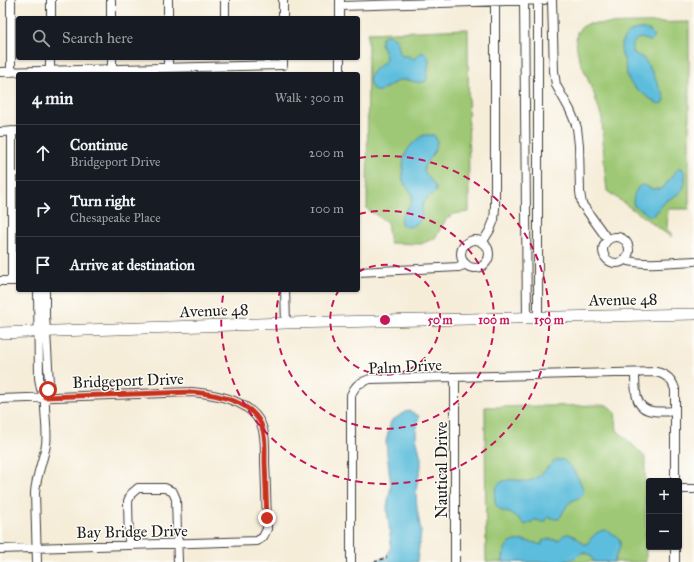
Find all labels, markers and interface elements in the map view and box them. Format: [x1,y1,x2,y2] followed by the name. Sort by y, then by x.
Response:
[16,16,360,60] search box
[30,27,52,49] icon: search
[62,29,133,47] text: Search here
[32,88,73,109] text: 4 min
[275,90,344,106] text: Walk · 300 m
[70,136,128,154] text: Continue
[32,142,54,164] icon: ahead
[309,145,344,161] text: 200 m
[70,154,160,170] text: Bridgeport Drive
[70,192,135,210] text: Turn right
[32,198,54,220] icon: right
[310,201,344,217] text: 100 m
[70,210,161,226] text: Chesapeake Place
[32,254,54,276] icon: arrive
[70,256,195,274] text: Arrive at destination
[587,289,658,310] street label: Avenue 48
[178,300,249,321] street label: Avenue 48
[378,313,392,327] centre of rings
[427,313,454,327] text: 50 m
[478,313,511,327] text: 100 m
[534,313,565,327] text: 150 m
[368,355,443,378] street label: Palm Drive
[72,369,184,393] street label: Bridgeport Drive
[39,381,57,399] route start
[432,421,451,518] street label: Nautical Drive
[646,478,682,550] map controls
[646,478,682,514] button: +
[258,509,276,527] route end
[646,514,682,550] button: −
[76,521,188,543] street label: Bay Bridge Drive

